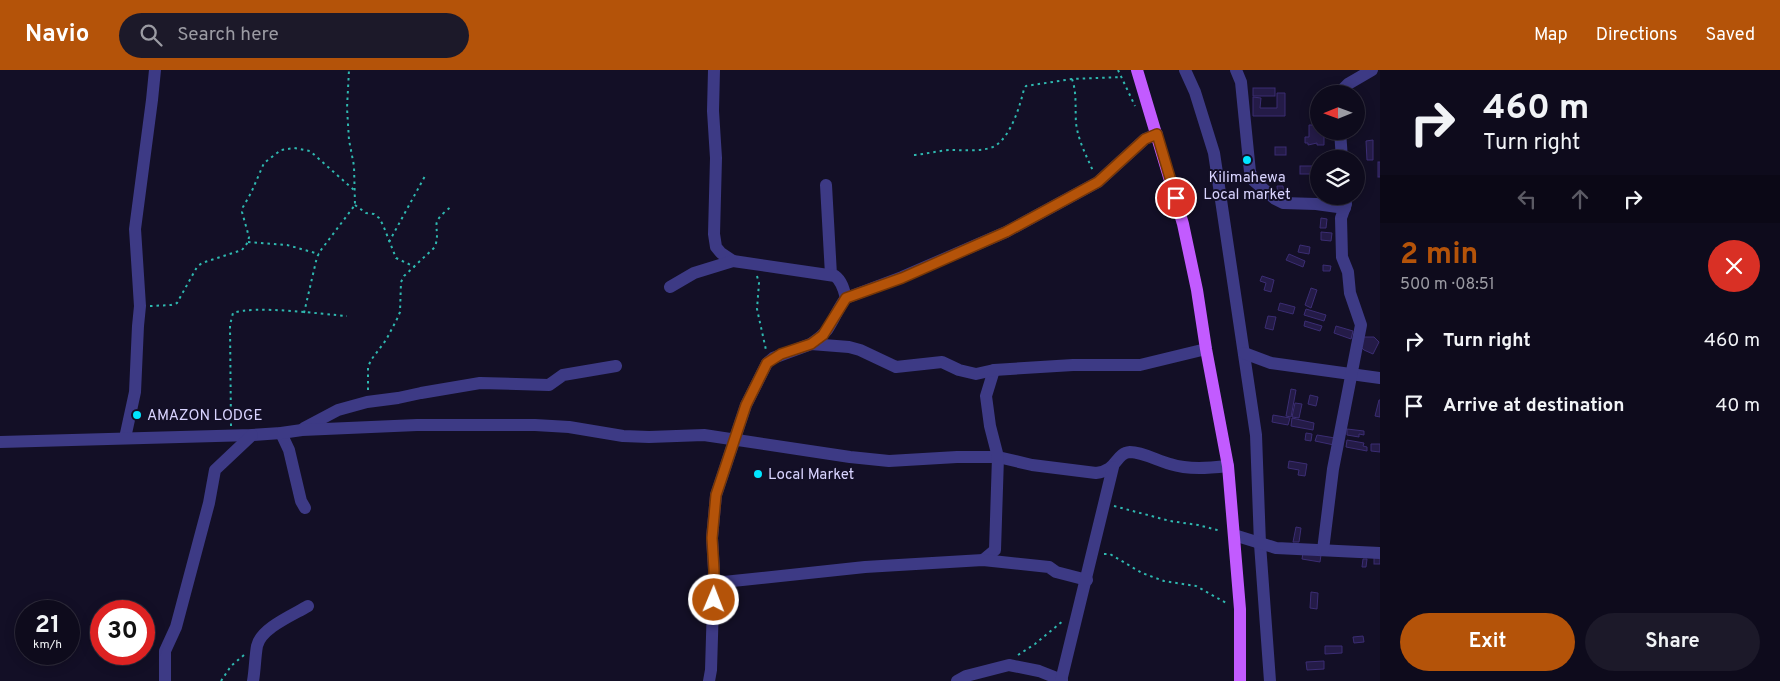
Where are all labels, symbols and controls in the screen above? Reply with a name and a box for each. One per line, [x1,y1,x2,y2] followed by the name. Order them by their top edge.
[119,13,469,58] search box
[25,20,89,50] text: Navio
[137,21,165,49] icon: search
[177,23,279,47] text: Search here
[1534,24,1568,47] text: Map
[1596,24,1678,47] text: Directions
[1706,24,1755,47] text: Saved
[1310,85,1365,140] north arrow
[1310,85,1365,205] map controls
[1483,87,1589,131] text: 460 m
[1400,90,1465,155] icon: right
[1483,130,1580,157] text: Turn right
[1310,150,1365,205] button: layers
[1241,154,1253,166] marker: Kilimahewa Local market
[1203,169,1291,205] place label: Kilimahewa Local market
[1155,177,1197,219] pin
[1162,184,1190,212] icon: arrive
[1513,185,1541,213] icon: left
[1566,185,1594,213] icon: ahead
[1619,185,1647,213] icon: right
[1400,237,1478,274] text: 2 min
[1708,240,1760,292] button: close
[1400,275,1495,295] text: 500 m · 08:51
[1400,327,1428,355] icon: right
[1443,329,1531,353] text: Turn right
[1704,329,1760,353] text: 460 m
[1400,392,1428,420] icon: arrive
[1443,394,1624,418] text: Arrive at destination
[1715,394,1760,418] text: 40 m
[147,407,262,426] place label: AMAZON LODGE
[131,409,143,421] marker: AMAZON LODGE
[768,466,854,485] place label: Local Market
[752,468,764,480] marker: Local Market
[687,573,739,625] position arrow
[90,600,155,665] speed limit sign: 30
[35,610,60,642] text: 21
[1400,613,1575,671] button: Exit
[1585,613,1760,671] button: Share
[33,637,62,653] text: km/h

